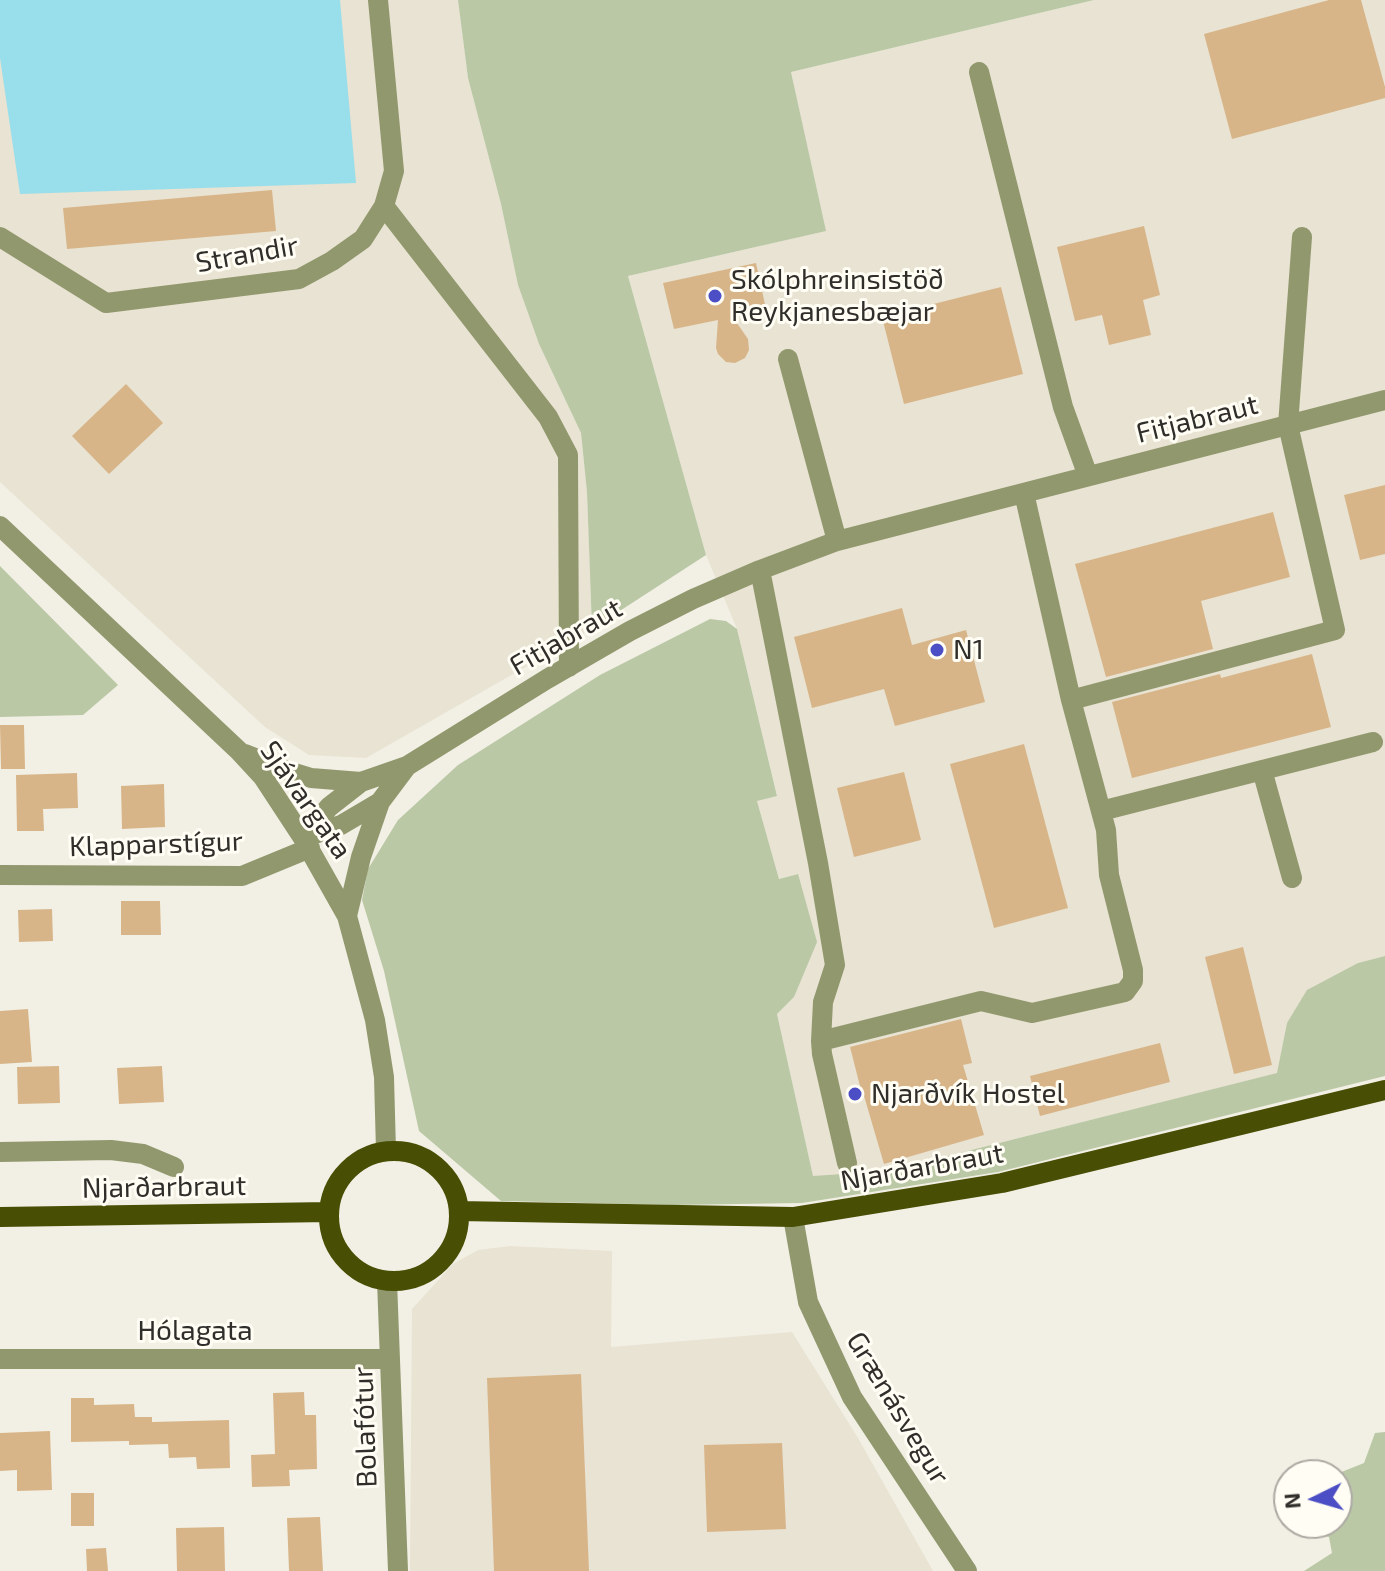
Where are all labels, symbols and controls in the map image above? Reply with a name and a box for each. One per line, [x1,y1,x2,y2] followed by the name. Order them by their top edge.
[193,228,301,280] street label: Strandir
[731,263,944,329] place label: Skólphreinsistöð Reykjanesbæjar
[706,287,724,305] marker: Skólphreinsistöð Reykjanesbæjar
[1133,388,1261,450] street label: Fitjabraut
[504,591,628,683] street label: Fitjabraut
[953,633,984,667] place label: N1
[928,641,946,659] marker: N1
[253,735,359,865] street label: Sjávargata
[68,824,244,864] street label: Klapparstígur
[871,1077,1065,1111] place label: Njarðvík Hostel
[846,1085,864,1103] marker: Njarðvík Hostel
[838,1136,1006,1198] street label: Njarðarbraut
[81,1169,247,1205] street label: Njarðarbraut
[137,1314,253,1348] street label: Hólagata
[839,1326,957,1490] street label: Grænásvegur
[346,1366,384,1488] street label: Bolafótur
[1273,1459,1353,1539] north arrow
[1277,1492,1305,1510] text: N

